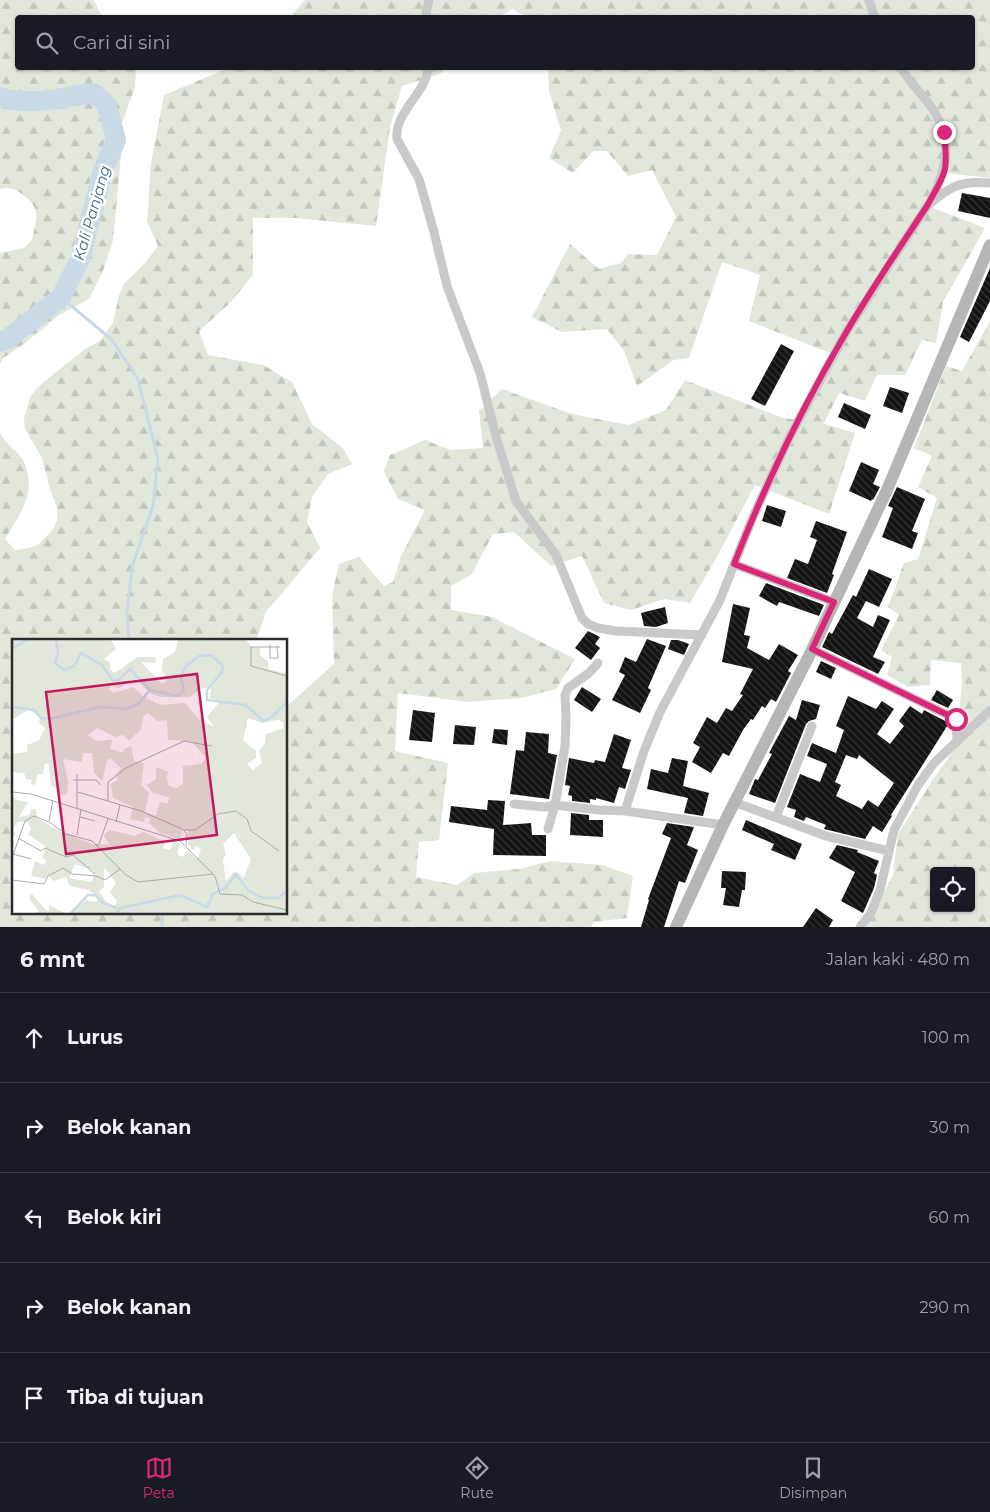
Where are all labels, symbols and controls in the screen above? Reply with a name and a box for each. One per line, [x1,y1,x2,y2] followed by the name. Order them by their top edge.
[15,15,975,70] search box
[33,29,61,57] icon: search
[73,31,170,54] text: Cari di sini
[933,121,956,144] route end
[69,163,114,263] water label: Kali Panjang
[12,639,288,914] inset map
[945,708,968,731] route start
[930,867,975,912] map controls
[930,867,975,912] button: locate
[20,947,85,972] text: 6 mnt
[826,950,970,969] text: Jalan kaki · 480 m
[20,1024,48,1052] icon: ahead
[67,1026,123,1049] text: Lurus
[922,1028,970,1047] text: 100 m
[20,1114,48,1142] icon: right
[67,1116,191,1139] text: Belok kanan
[929,1118,970,1137] text: 30 m
[20,1204,48,1232] icon: left
[67,1206,162,1229] text: Belok kiri
[928,1208,970,1227] text: 60 m
[20,1294,48,1322] icon: right
[67,1296,191,1319] text: Belok kanan
[919,1298,970,1317] text: 290 m
[20,1384,48,1412] icon: arrive
[67,1386,204,1409] text: Tiba di tujuan
[143,1454,175,1502] tab: Peta
[460,1454,494,1502] tab: Rute
[779,1454,847,1502] tab: Disimpan

